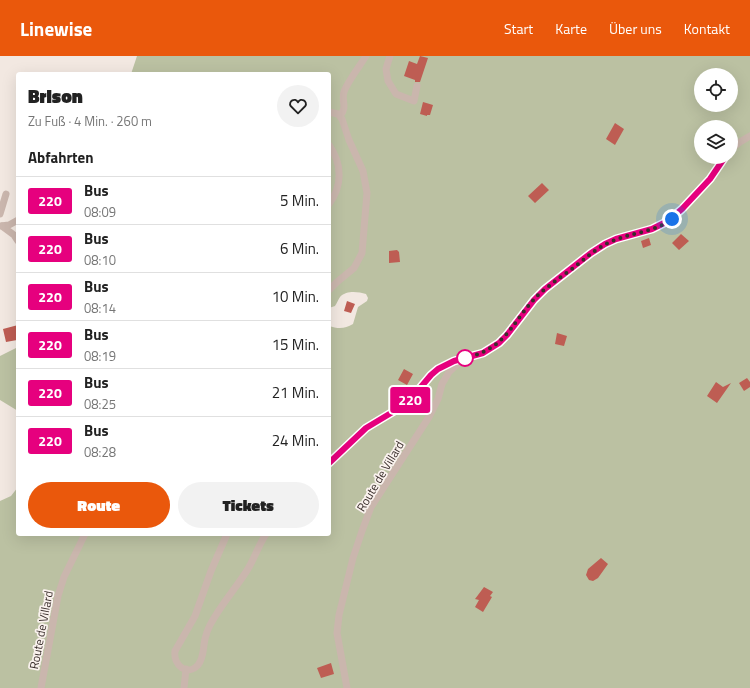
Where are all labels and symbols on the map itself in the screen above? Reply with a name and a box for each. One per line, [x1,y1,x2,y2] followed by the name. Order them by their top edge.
[662,209,682,229] your location
[456,349,474,367] unlabelled marker
[387,387,433,413] line badge: 220
[351,437,409,515] street label: Route de Villard
[24,589,58,671] street label: Route de Villard

